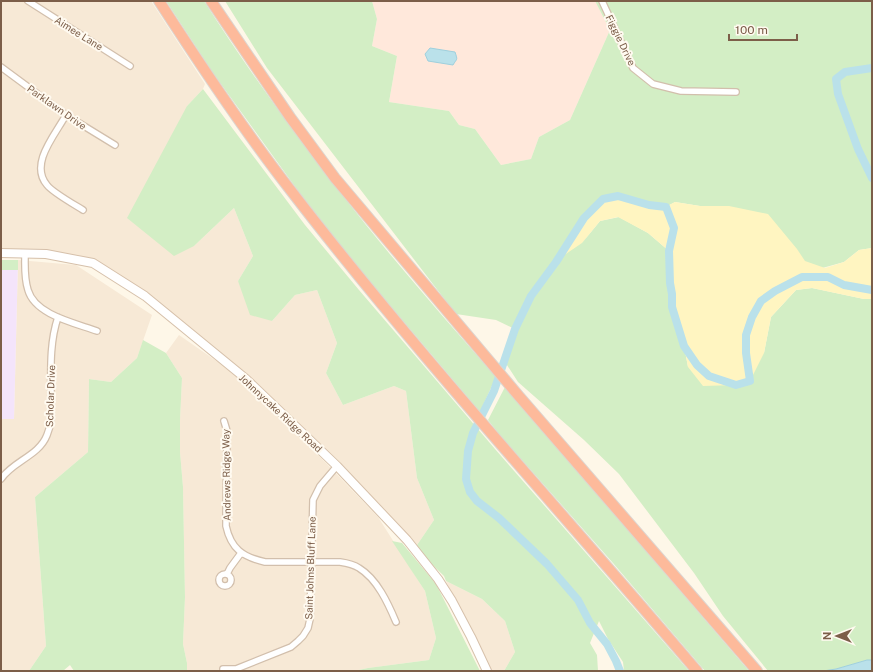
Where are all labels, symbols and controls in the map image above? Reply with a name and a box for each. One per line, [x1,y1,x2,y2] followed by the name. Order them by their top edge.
[53,13,106,53] street label: Aimee Lane
[604,13,639,68] street label: Figgie Drive
[729,16,797,42] scale bar
[735,23,768,37] text: 100 m
[25,82,89,132] street label: Parklawn Drive
[43,364,57,427] street label: Scholar Drive
[237,371,325,455] street label: Johnnycake Ridge Road
[219,428,233,521] street label: Andrews Ridge Way
[302,516,318,620] street label: Saint Johns Bluff Lane
[817,616,857,656] north arrow
[821,632,833,640] text: N

